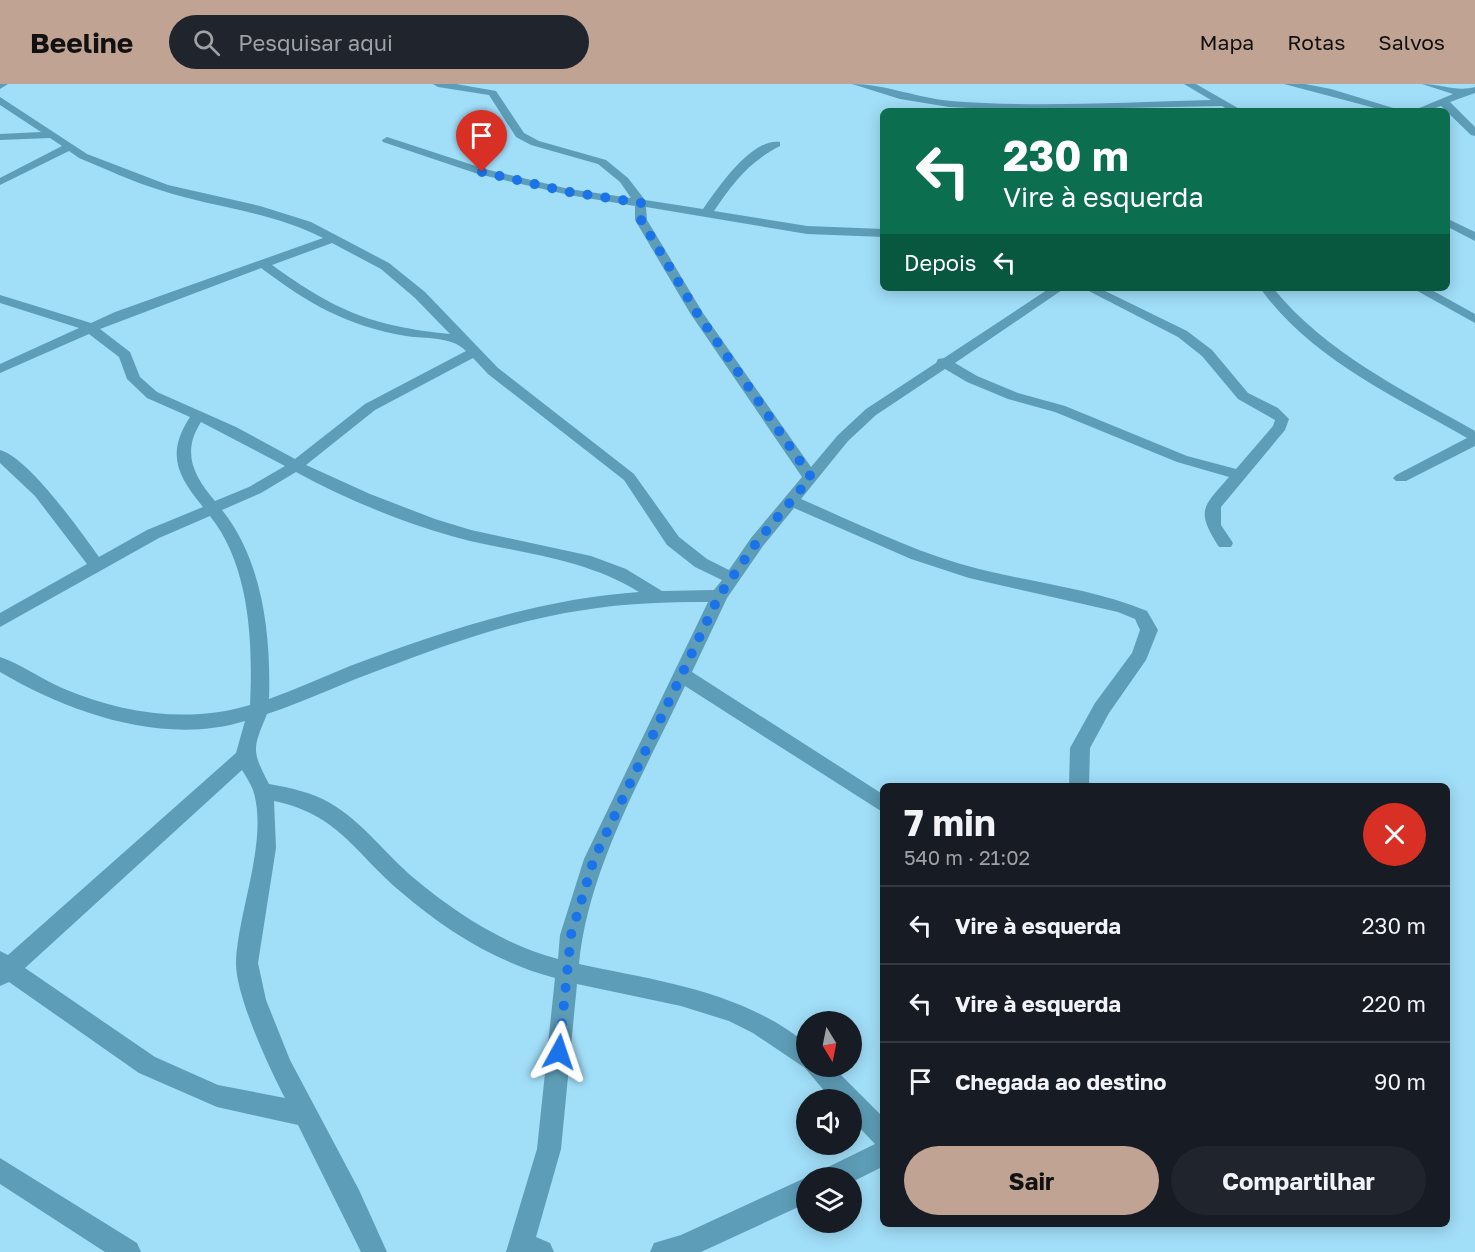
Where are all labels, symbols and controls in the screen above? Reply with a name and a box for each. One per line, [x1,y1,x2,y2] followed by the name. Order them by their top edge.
[169,15,589,69] search box
[30,26,133,59] text: Beeline
[190,26,223,59] icon: search
[238,29,393,56] text: Pesquisar aqui
[1200,29,1254,55] text: Mapa
[1287,29,1345,55] text: Rotas
[1378,29,1445,55] text: Salvos
[456,110,507,172] pin
[465,119,498,152] icon: arrive
[1003,130,1129,180] text: 230 m
[904,132,982,210] icon: left
[1003,181,1204,213] text: Vire à esquerda
[988,246,1021,279] icon: left
[904,249,976,276] text: Depois
[904,801,996,844] text: 7 min
[1363,803,1426,866] button: close
[904,845,1030,869] text: 540 m · 21:02
[904,909,937,942] icon: left
[955,912,1121,939] text: Vire à esquerda
[1362,912,1426,939] text: 230 m
[904,987,937,1020] icon: left
[955,990,1121,1017] text: Vire à esquerda
[1362,990,1426,1017] text: 220 m
[796,1011,862,1077] north arrow
[796,1011,862,1233] map controls
[527,1020,591,1084] position arrow
[904,1065,937,1098] icon: arrive
[955,1068,1167,1095] text: Chegada ao destino
[1374,1068,1426,1095] text: 90 m
[796,1089,862,1155] button: sound
[904,1146,1159,1215] button: Sair
[1171,1146,1426,1215] button: Compartilhar
[796,1167,862,1233] button: layers

